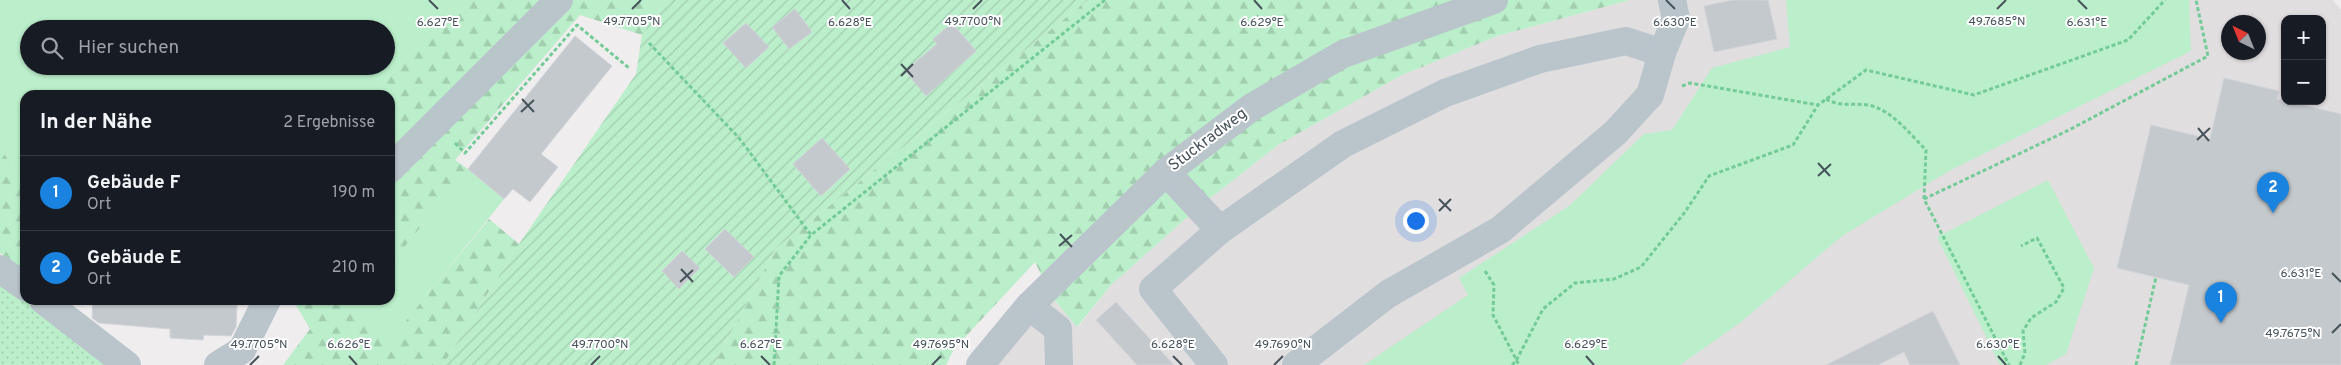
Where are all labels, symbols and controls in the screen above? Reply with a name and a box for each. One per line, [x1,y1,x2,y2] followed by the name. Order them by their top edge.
[603,14,661,30] text: 49.7705°N
[944,14,1002,30] text: 49.7700°N
[1969,14,2025,30] text: 49.7685°N
[417,15,459,31] text: 6.627°E
[828,15,872,31] text: 6.628°E
[1240,15,1284,31] text: 6.629°E
[1653,15,1697,31] text: 6.630°E
[2067,15,2107,31] text: 6.631°E
[2221,15,2266,60] north arrow
[2281,15,2326,105] map controls
[2281,15,2326,60] button: +
[20,20,395,75] search box
[38,34,66,62] icon: search
[78,36,179,60] text: Hier suchen
[2281,60,2326,105] button: −
[1165,104,1251,176] street label: Stuckradweg
[40,109,152,136] text: In der Nähe
[283,113,375,133] text: 2 Ergebnisse
[87,171,180,195] text: Gebäude F
[2257,172,2289,213] pin: 2
[53,183,59,203] text: 1
[332,183,375,203] text: 190 m
[87,195,111,215] text: Ort
[1403,208,1429,234] your location
[87,246,181,270] text: Gebäude E
[51,258,61,278] text: 2
[332,258,375,278] text: 210 m
[2281,266,2321,282] text: 6.631°E
[87,270,111,290] text: Ort
[2205,282,2237,323] pin: 1
[2265,326,2321,342] text: 49.7675°N
[230,337,288,353] text: 49.7705°N
[327,337,371,353] text: 6.626°E
[571,337,629,353] text: 49.7700°N
[740,337,782,353] text: 6.627°E
[913,337,969,353] text: 49.7695°N
[1151,337,1195,353] text: 6.628°E
[1255,337,1311,353] text: 49.7690°N
[1564,337,1608,353] text: 6.629°E
[1976,337,2020,353] text: 6.630°E

